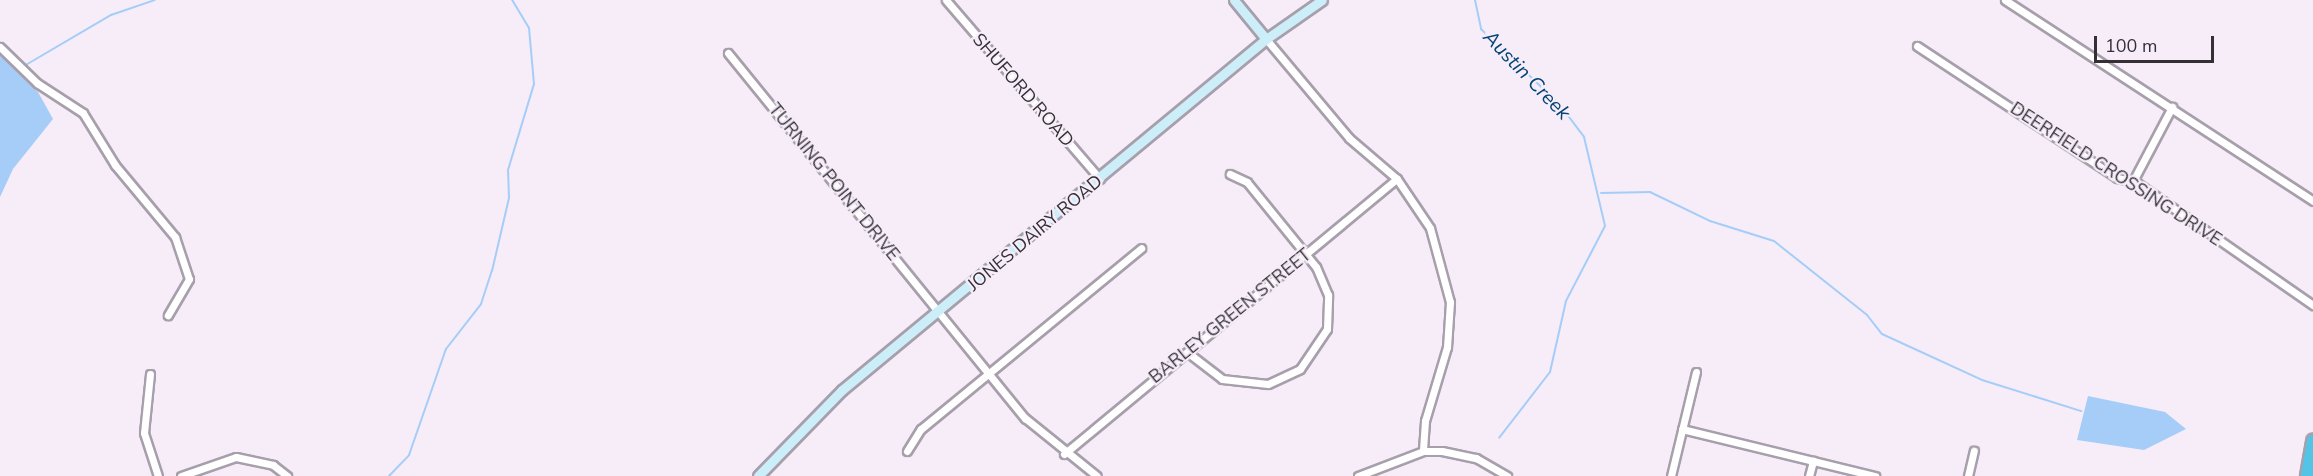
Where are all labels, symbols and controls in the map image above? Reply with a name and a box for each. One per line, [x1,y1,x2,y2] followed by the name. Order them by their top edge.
[2097,24,2217,62] scale bar
[1478,25,1576,125] water label: Austin Creek
[968,29,1078,151] street label: SHUFORD ROAD
[2105,34,2157,58] text: 100 m
[2006,98,2226,250] street label: DEERFIELD CROSSING DRIVE
[764,99,904,265] street label: TURNING POINT DRIVE
[963,170,1107,296] street label: JONES DAIRY ROAD
[1145,244,1315,388] street label: BARLEY GREEN STREET

